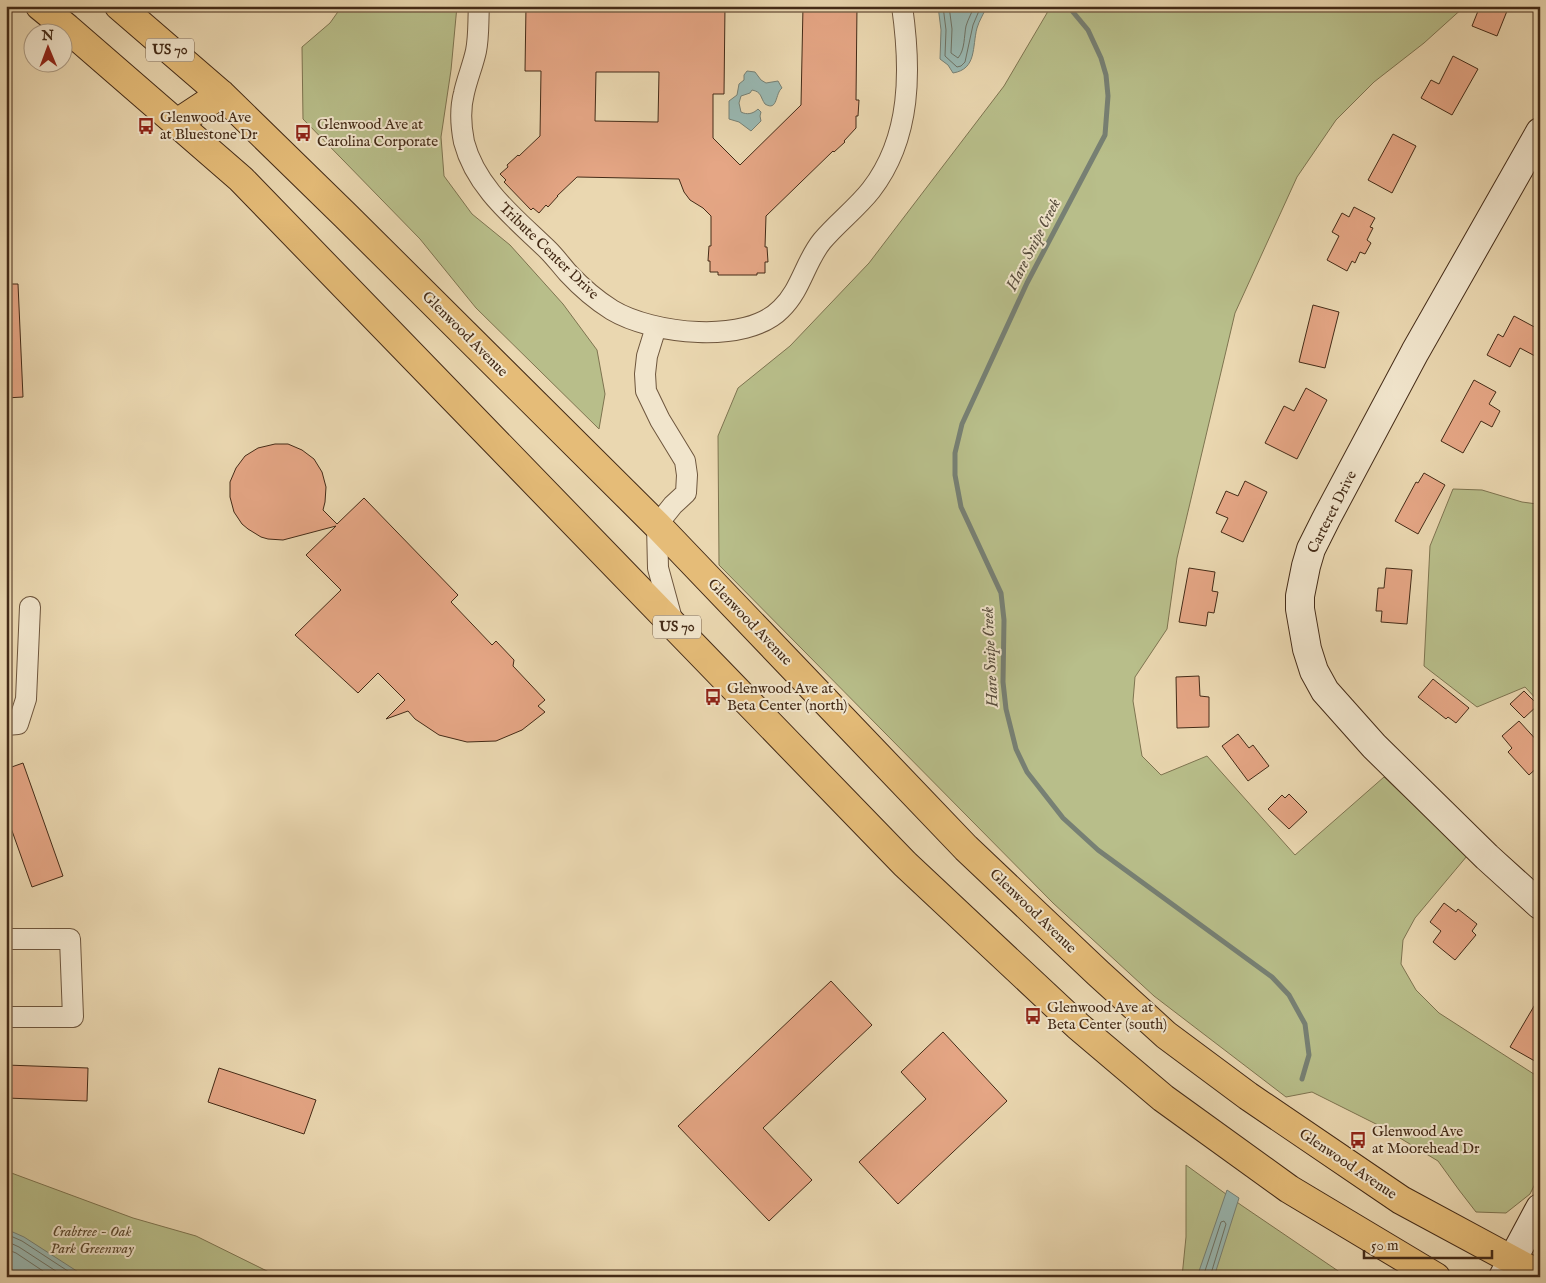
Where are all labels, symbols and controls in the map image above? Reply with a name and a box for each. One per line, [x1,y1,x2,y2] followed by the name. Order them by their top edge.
[22,22,72,72] north arrow
[41,27,54,45] text: N
[146,38,194,62] road number: US 70
[160,108,258,144] place label: Glenwood Ave at Bluestone Dr
[317,115,438,151] place label: Glenwood Ave at Carolina Corporate
[136,116,156,136] bus stop icon: Glenwood Ave at Bluestone Dr
[293,123,313,143] bus stop icon: Glenwood Ave at Carolina Corporate
[1002,195,1066,295] water label: Hare Snipe Creek
[495,198,603,304] street label: Tribute Center Drive
[418,287,512,381] street label: Glenwood Avenue
[1303,467,1361,557] street label: Carteret Drive
[704,575,796,670] street label: Glenwood Avenue
[978,606,1004,709] water label: Hare Snipe Creek
[653,616,701,638] road number: US 70
[727,679,848,715] place label: Glenwood Ave at Beta Center (north)
[703,687,723,707] bus stop icon: Glenwood Ave at Beta Center (north)
[986,865,1081,957] street label: Glenwood Avenue
[1047,998,1167,1034] place label: Glenwood Ave at Beta Center (south)
[1023,1006,1043,1026] bus stop icon: Glenwood Ave at Beta Center (south)
[1372,1122,1480,1158] place label: Glenwood Ave at Moorehead Dr
[1296,1124,1401,1204] street label: Glenwood Avenue
[1348,1130,1368,1150] bus stop icon: Glenwood Ave at Moorehead Dr
[50,1222,134,1258] park label: Crabtree - Oak Park Greenway
[1364,1228,1491,1260] scale bar
[1371,1236,1399,1255] text: 50 m

